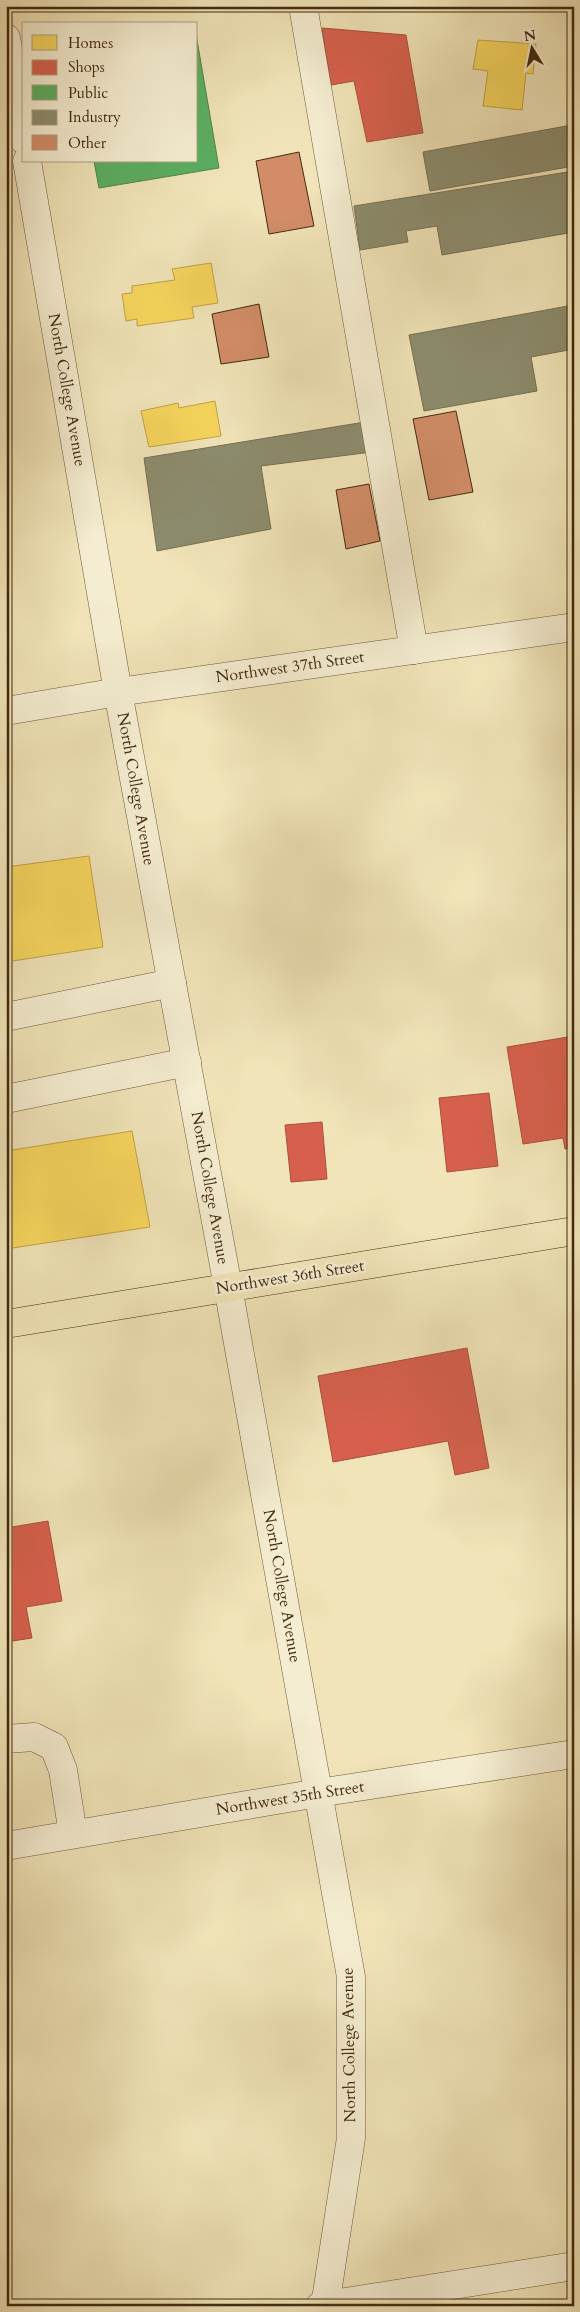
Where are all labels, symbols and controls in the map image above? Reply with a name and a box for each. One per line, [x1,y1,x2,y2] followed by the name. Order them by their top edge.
[22,22,198,162] legend
[508,22,558,72] north arrow
[522,25,537,46] text: N
[68,33,113,53] text: Homes
[68,57,105,77] text: Shops
[68,83,108,103] text: Public
[68,107,121,127] text: Industry
[68,133,107,153] text: Other
[43,312,91,468] street label: North College Avenue
[214,646,366,688] street label: Northwest 37th Street
[112,711,160,867] street label: North College Avenue
[186,1110,234,1266] street label: North College Avenue
[214,1254,366,1300] street label: Northwest 36th Street
[258,1508,306,1664] street label: North College Avenue
[214,1775,366,1821] street label: Northwest 35th Street
[337,1967,361,2123] street label: North College Avenue

